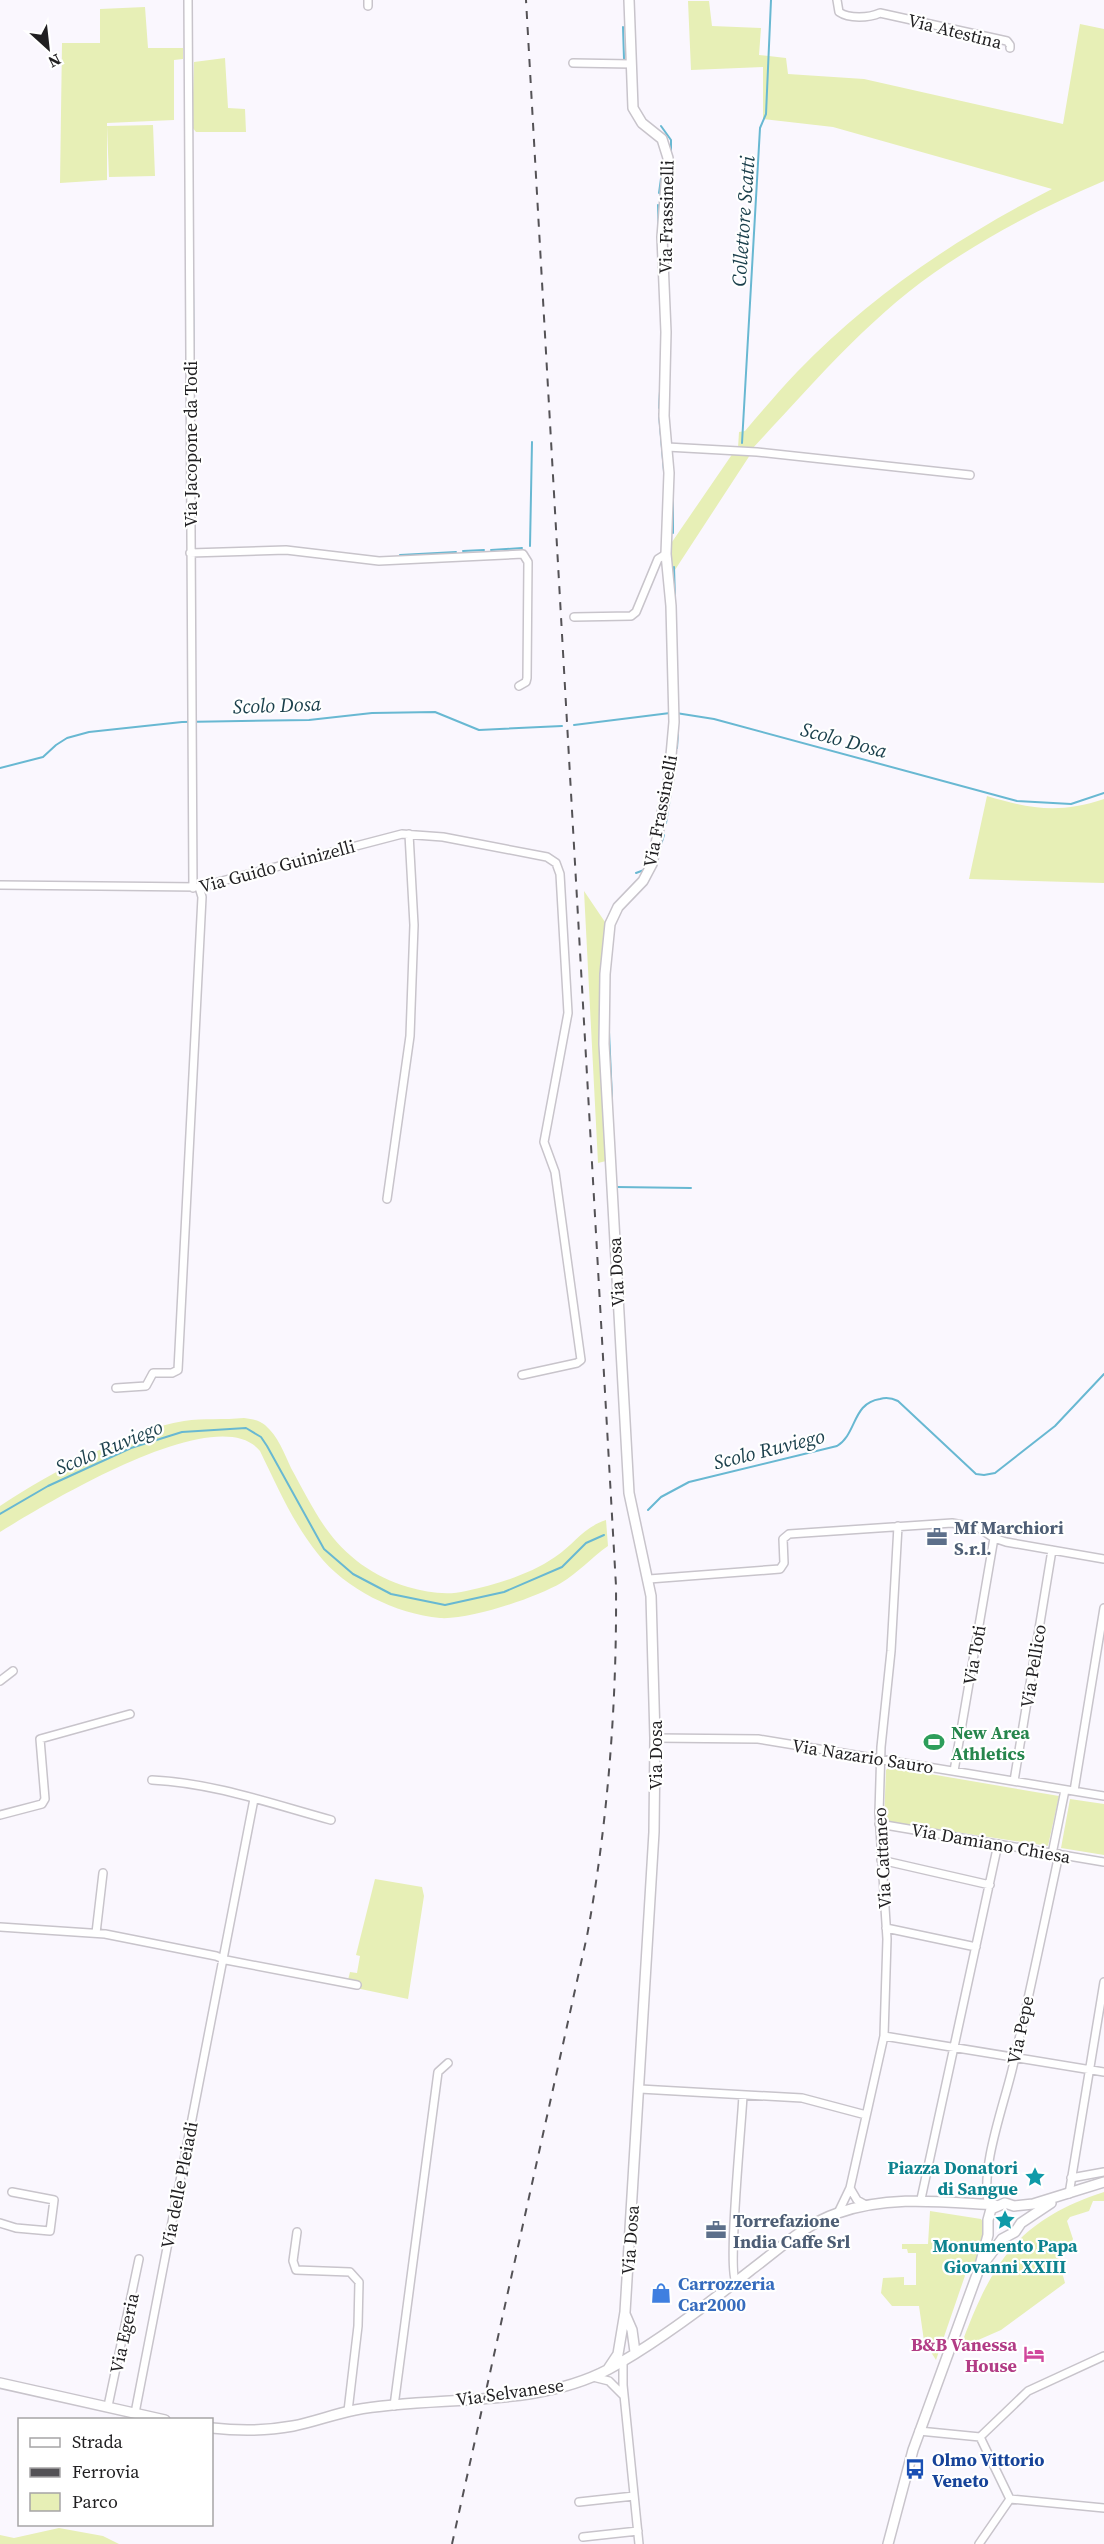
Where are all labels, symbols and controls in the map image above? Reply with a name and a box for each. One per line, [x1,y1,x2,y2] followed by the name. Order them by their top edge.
[905,7,1005,55] street label: Via Atestina
[18,18,78,78] north arrow
[44,49,65,74] text: N
[724,155,762,287] water label: Collettore Scatti
[653,160,679,274] street label: Via Frassinelli
[178,361,203,527] street label: Via Jacopone da Todi
[232,689,322,721] water label: Scolo Dosa
[798,715,891,765] water label: Scolo Dosa
[637,753,683,869] street label: Via Frassinelli
[196,833,358,899] street label: Via Guido Guinizelli
[602,1236,630,1308] street label: Via Dosa
[51,1413,167,1481] water label: Scolo Ruviego
[710,1422,828,1476] water label: Scolo Ruviego
[954,1515,1064,1561] place label: Mf Marchiori S.r.l.
[925,1525,949,1549] office icon: Mf Marchiori S.r.l.
[1014,1622,1052,1710] street label: Via Pellico
[956,1623,992,1687] street label: Via Toti
[643,1719,668,1790] street label: Via Dosa
[951,1720,1030,1766] place label: New Area Athletics
[922,1730,946,1754] sports icon: New Area Athletics
[790,1732,936,1780] street label: Via Nazario Sauro
[867,1806,897,1909] street label: Via Cattaneo
[909,1817,1074,1869] street label: Via Damiano Chiesa
[1001,1994,1039,2066] street label: Via Pepe
[154,2119,204,2251] street label: Via delle Pleiadi
[888,2155,1018,2201] place label: Piazza Donatori di Sangue
[1023,2165,1047,2189] place icon: Piazza Donatori di Sangue
[615,2203,645,2276] street label: Via Dosa
[733,2208,850,2254] place label: Torrefazione India Caffe Srl
[993,2208,1017,2232] place icon: Monumento Papa Giovanni XXIII
[704,2218,728,2242] office icon: Torrefazione India Caffe Srl
[932,2233,1078,2279] place label: Monumento Papa Giovanni XXIII
[678,2271,775,2317] place label: Carrozzeria Car2000
[649,2281,673,2305] shop icon: Carrozzeria Car2000
[103,2290,145,2375] street label: Via Egeria
[911,2332,1017,2378] place label: B&B Vanessa House
[1022,2342,1046,2366] hotel icon: B&B Vanessa House
[454,2372,566,2412] street label: Via Selvanese
[18,2418,213,2526] legend
[72,2429,123,2454] text: Strada
[932,2447,1044,2493] place label: Olmo Vittorio Veneto
[903,2457,927,2481] bus stop icon: Olmo Vittorio Veneto
[72,2459,140,2484] text: Ferrovia
[72,2489,118,2514] text: Parco

